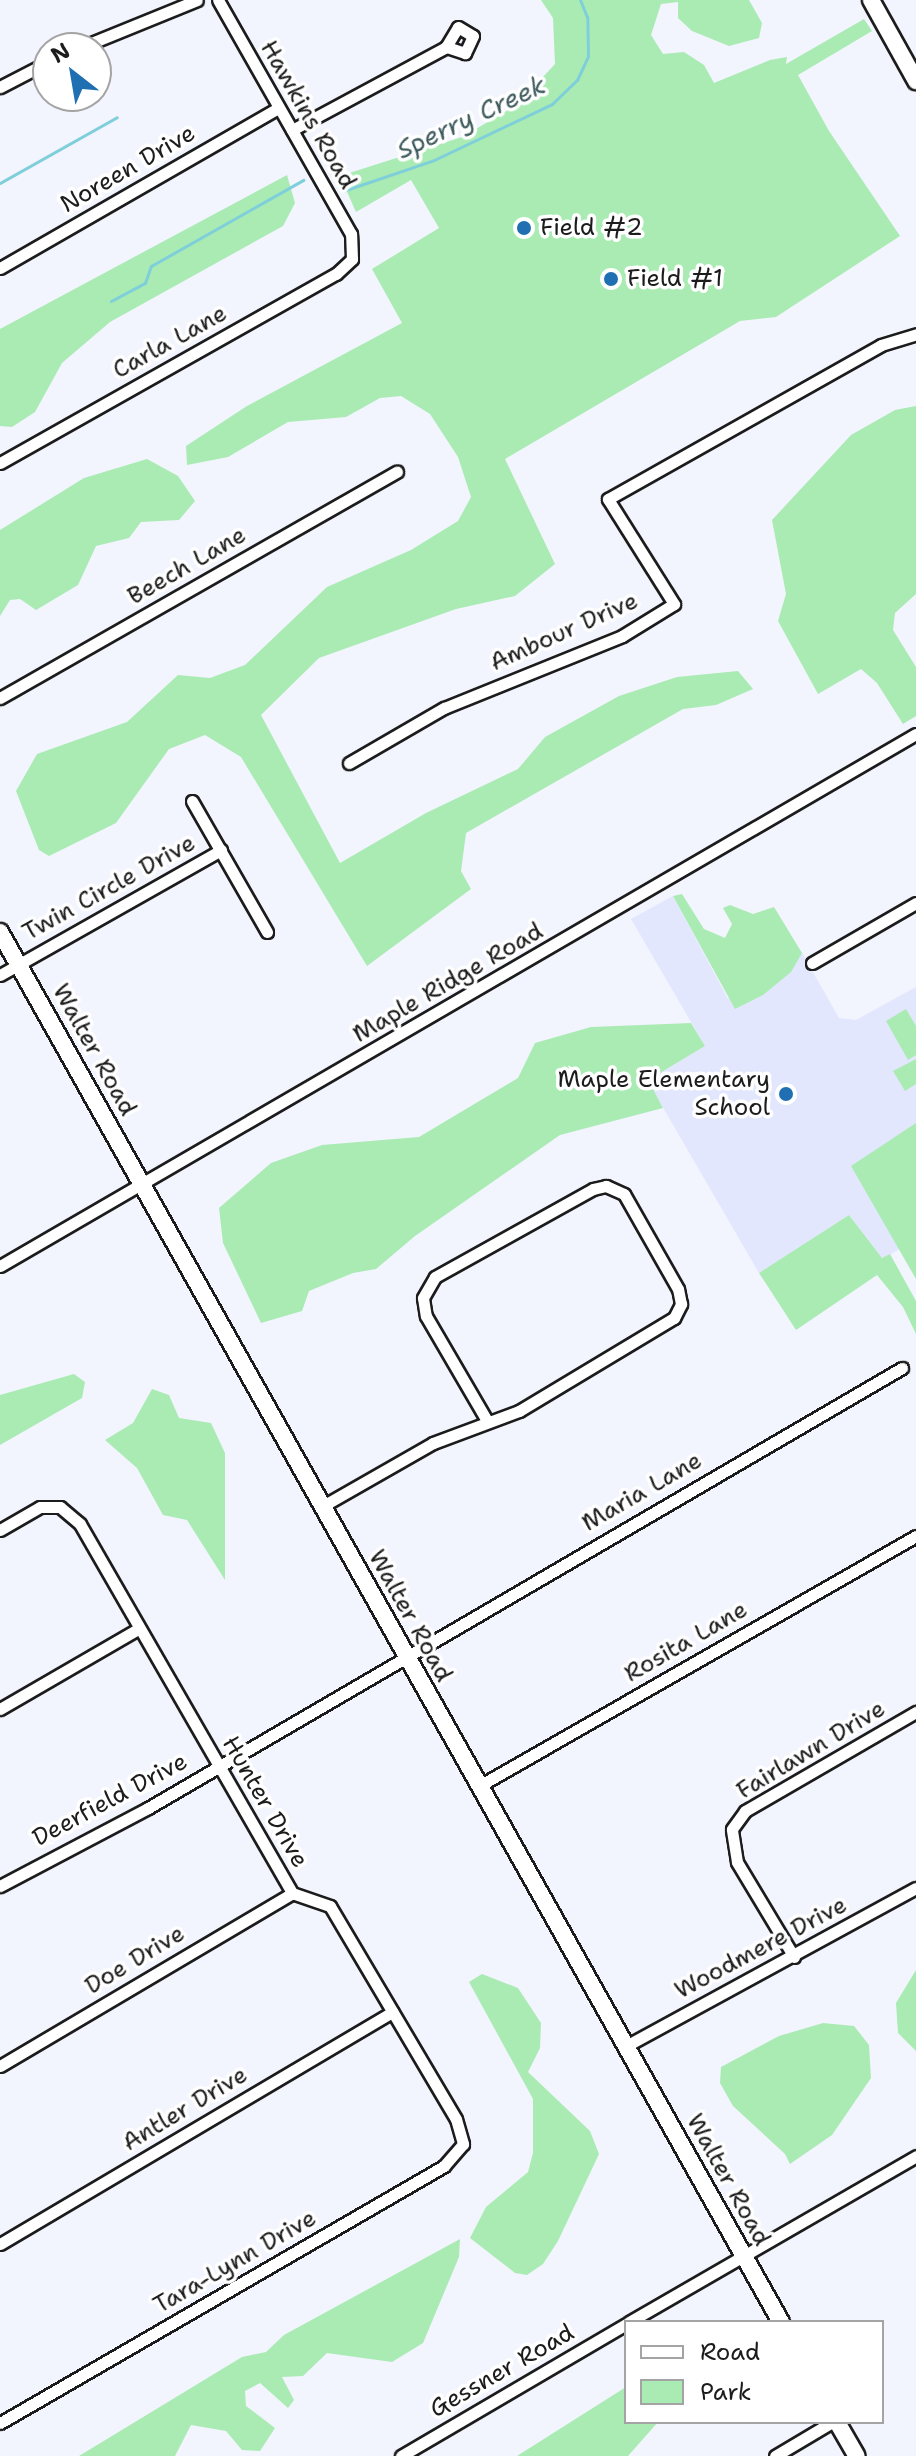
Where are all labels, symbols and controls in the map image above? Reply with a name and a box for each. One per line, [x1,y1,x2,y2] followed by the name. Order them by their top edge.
[32,32,112,112] north arrow
[45,36,75,70] text: N
[254,36,362,194] street label: Hawkins Road
[391,69,551,165] water label: Sperry Creek
[56,119,200,219] street label: Noreen Drive
[540,214,643,242] place label: Field #2
[515,219,533,237] marker: Field #2
[627,265,723,293] place label: Field #1
[602,270,620,288] marker: Field #1
[108,299,232,385] street label: Carla Lane
[123,521,251,611] street label: Beech Lane
[486,587,642,677] street label: Ambour Drive
[18,829,200,947] street label: Twin Circle Drive
[348,917,548,1049] street label: Maple Ridge Road
[46,979,142,1121] street label: Walter Road
[558,1066,770,1122] place label: Maple Elementary School
[777,1085,795,1103] marker: Maple Elementary School
[577,1446,707,1538] street label: Maria Lane
[362,1545,458,1687] street label: Walter Road
[619,1595,753,1689] street label: Rosita Lane
[732,1694,890,1806] street label: Fairlawn Drive
[216,1731,314,1873] street label: Hunter Drive
[28,1747,192,1853] street label: Deerfield Drive
[670,1891,852,2005] street label: Woodmere Drive
[80,1919,190,2001] street label: Doe Drive
[117,2060,253,2158] street label: Antler Drive
[680,2109,776,2251] street label: Walter Road
[149,2204,321,2320] street label: Tara-Lynn Drive
[425,2318,579,2424] street label: Gessner Road
[624,2320,884,2424] legend
[700,2336,760,2368] text: Road
[700,2376,752,2408] text: Park

